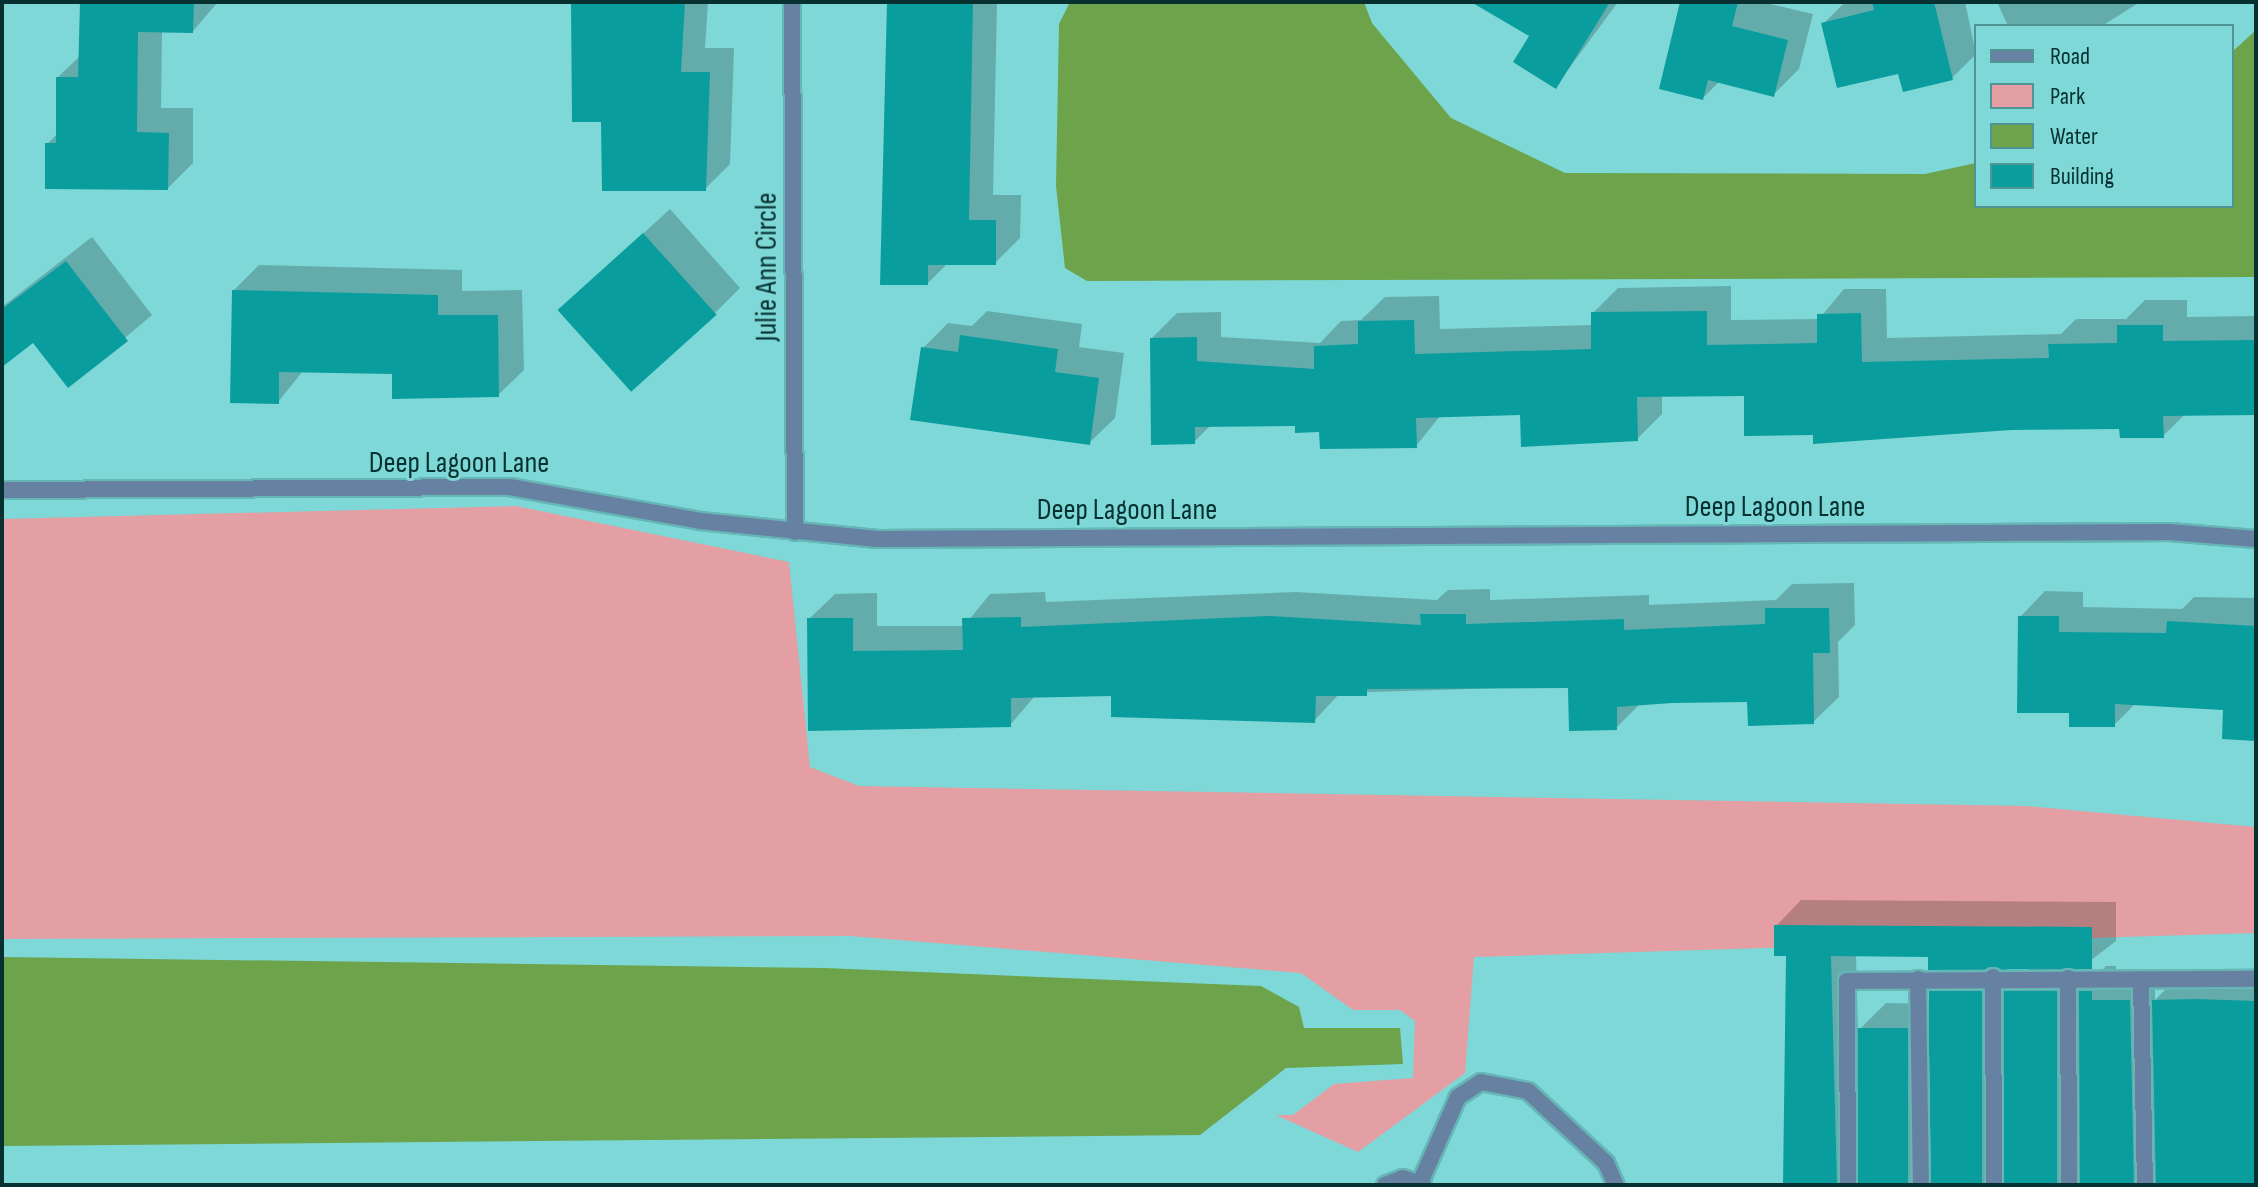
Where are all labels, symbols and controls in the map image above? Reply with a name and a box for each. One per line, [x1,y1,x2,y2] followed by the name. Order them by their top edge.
[1974,24,2234,208] legend
[2050,42,2090,71] text: Road
[2050,82,2085,111] text: Park
[2050,122,2098,151] text: Water
[2050,162,2114,191] text: Building
[749,192,785,342] street label: Julie Ann Circle
[369,445,549,481] street label: Deep Lagoon Lane
[1685,489,1865,525] street label: Deep Lagoon Lane
[1037,492,1217,528] street label: Deep Lagoon Lane

